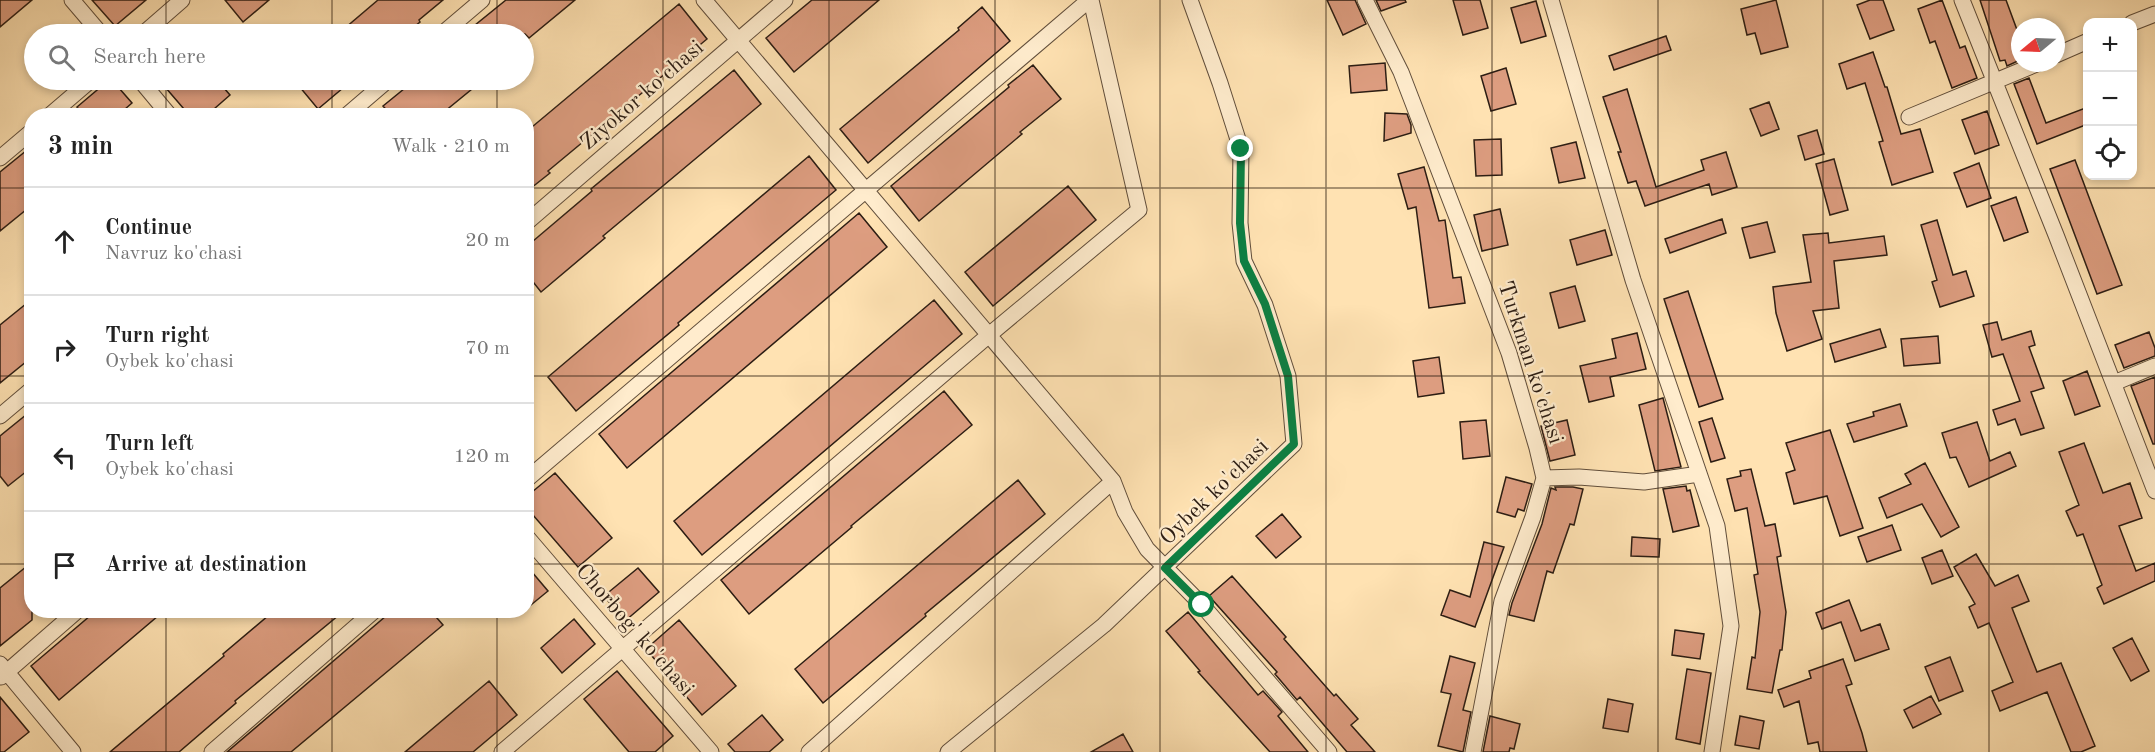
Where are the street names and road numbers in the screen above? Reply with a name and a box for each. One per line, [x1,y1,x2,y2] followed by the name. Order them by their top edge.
[577,36,708,155] street label: Ziyokor ko'chasi
[1493,278,1567,447] street label: Turkman ko'chasi
[1156,435,1273,550] street label: Oybek ko'chasi
[571,560,698,701] street label: Chorbog' ko'chasi

